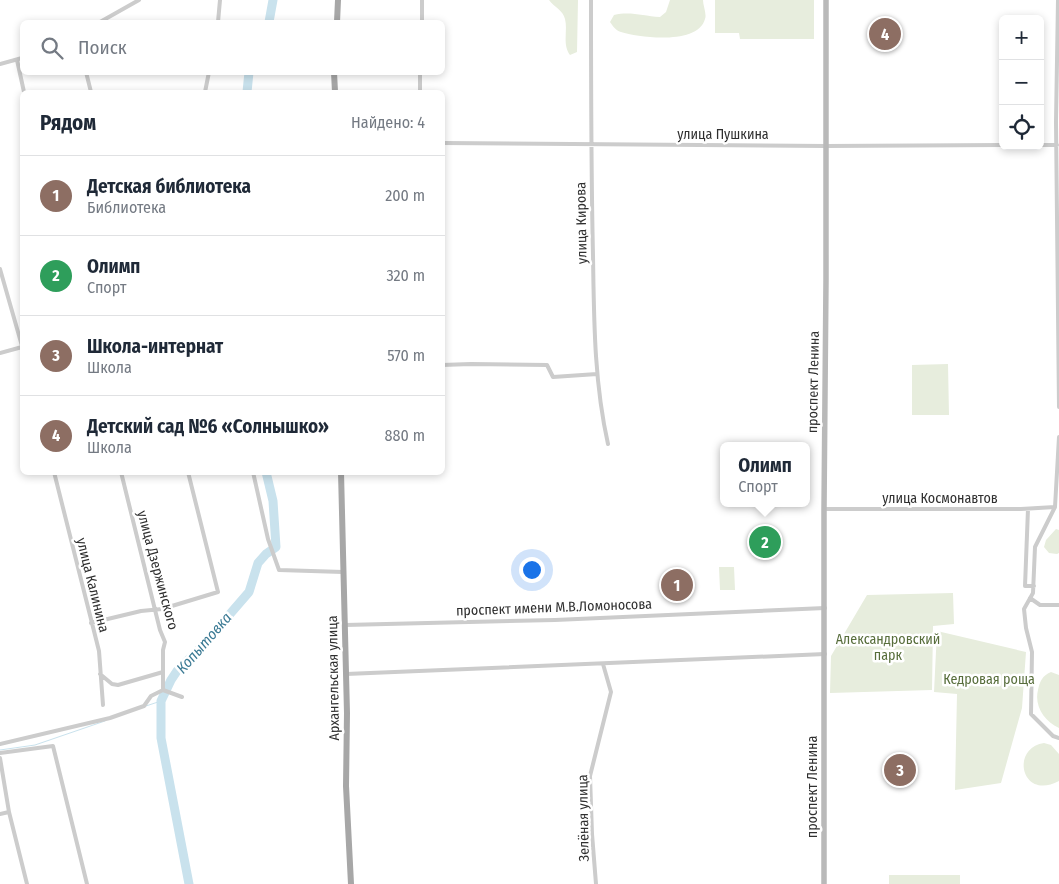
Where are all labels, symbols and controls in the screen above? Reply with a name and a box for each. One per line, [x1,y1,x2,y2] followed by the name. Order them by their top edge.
[869,15,901,53] pin: 4
[999,15,1044,150] map controls
[999,15,1044,60] button: +
[20,20,445,75] search box
[38,34,66,62] icon: search
[78,36,127,59] text: Поиск
[999,60,1044,105] button: −
[999,105,1044,150] button: locate
[40,110,96,136] text: Рядом
[351,113,425,132] text: Найдено: 4
[677,126,769,143] street label: улица Пушкина
[87,175,251,198] text: Детская библиотека
[572,182,591,264] street label: улица Кирова
[53,186,59,205] text: 1
[385,186,425,205] text: 200 m
[87,198,166,217] text: Библиотека
[87,255,140,278] text: Олимп
[52,266,60,285] text: 2
[386,266,425,285] text: 320 m
[87,278,126,297] text: Спорт
[804,330,823,433] street label: проспект Ленина
[87,335,223,358] text: Школа-интернат
[52,346,60,365] text: 3
[387,346,425,365] text: 570 m
[87,358,132,377] text: Школа
[87,415,329,438] text: Детский сад №6 «Солнышко»
[52,426,60,445] text: 4
[385,426,425,445] text: 880 m
[87,438,132,457] text: Школа
[720,442,810,507] popup
[738,454,792,477] text: Олимп
[738,477,778,496] text: Спорт
[882,490,998,507] street label: улица Космонавтов
[133,509,182,632] street label: улица Дзержинского
[749,523,781,561] pin: 2
[73,536,112,634] street label: улица Калинина
[519,557,545,583] your location
[661,566,693,604] pin: 1
[456,596,652,619] street label: проспект имени М.В.Ломоносова
[173,609,236,677] water label: Копытовка
[324,615,343,741] street label: Архангельская улица
[836,631,940,664] park label: Александровский парк
[943,671,1035,688] park label: Кедровая роща
[804,736,821,838] street label: проспект Ленина
[884,751,916,789] pin: 3
[574,774,593,862] street label: Зелёная улица

